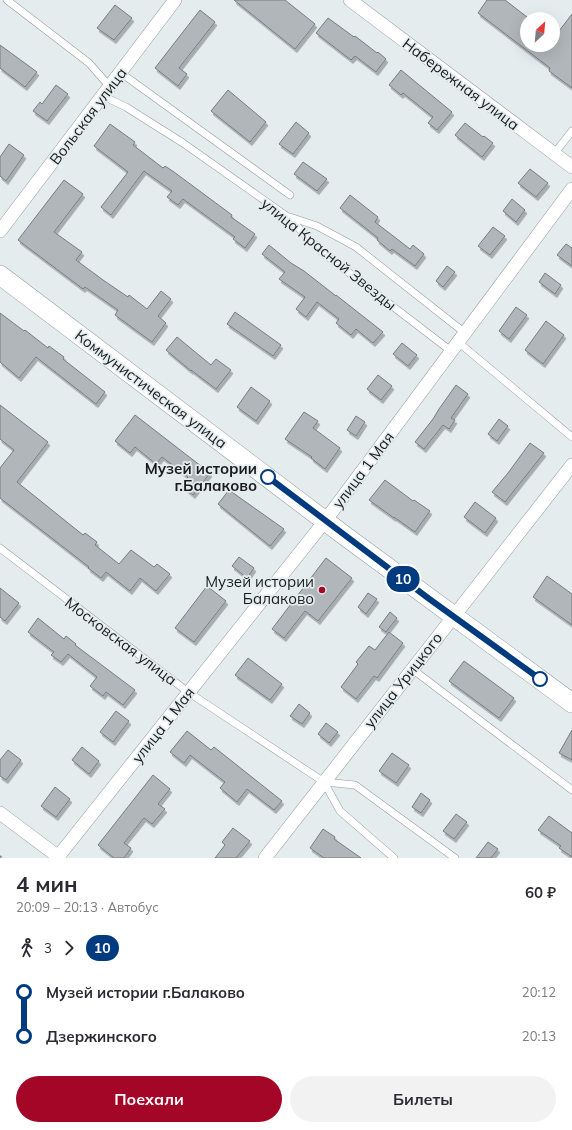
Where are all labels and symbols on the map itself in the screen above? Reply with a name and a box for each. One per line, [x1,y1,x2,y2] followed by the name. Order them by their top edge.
[520,12,560,52] north arrow
[399,34,523,134] street label: Набережная улица
[45,64,131,168] street label: Вольская улица
[258,194,400,314] street label: улица Красной Звезды
[71,326,231,452] street label: Коммунистическая улица
[328,428,398,512] street label: улица 1 Мая
[145,459,257,495] place label: Музей истории г.Балаково
[260,469,276,485] marker: Музей истории г.Балаково
[385,566,421,592] line badge: 10
[205,572,314,608] place label: Музей истории Балаково
[317,585,327,595] marker: Музей истории Балаково
[61,593,181,689] street label: Московская улица
[360,628,446,732] street label: улица Урицкого
[532,671,548,687] unlabelled marker
[128,683,198,767] street label: улица 1 Мая

